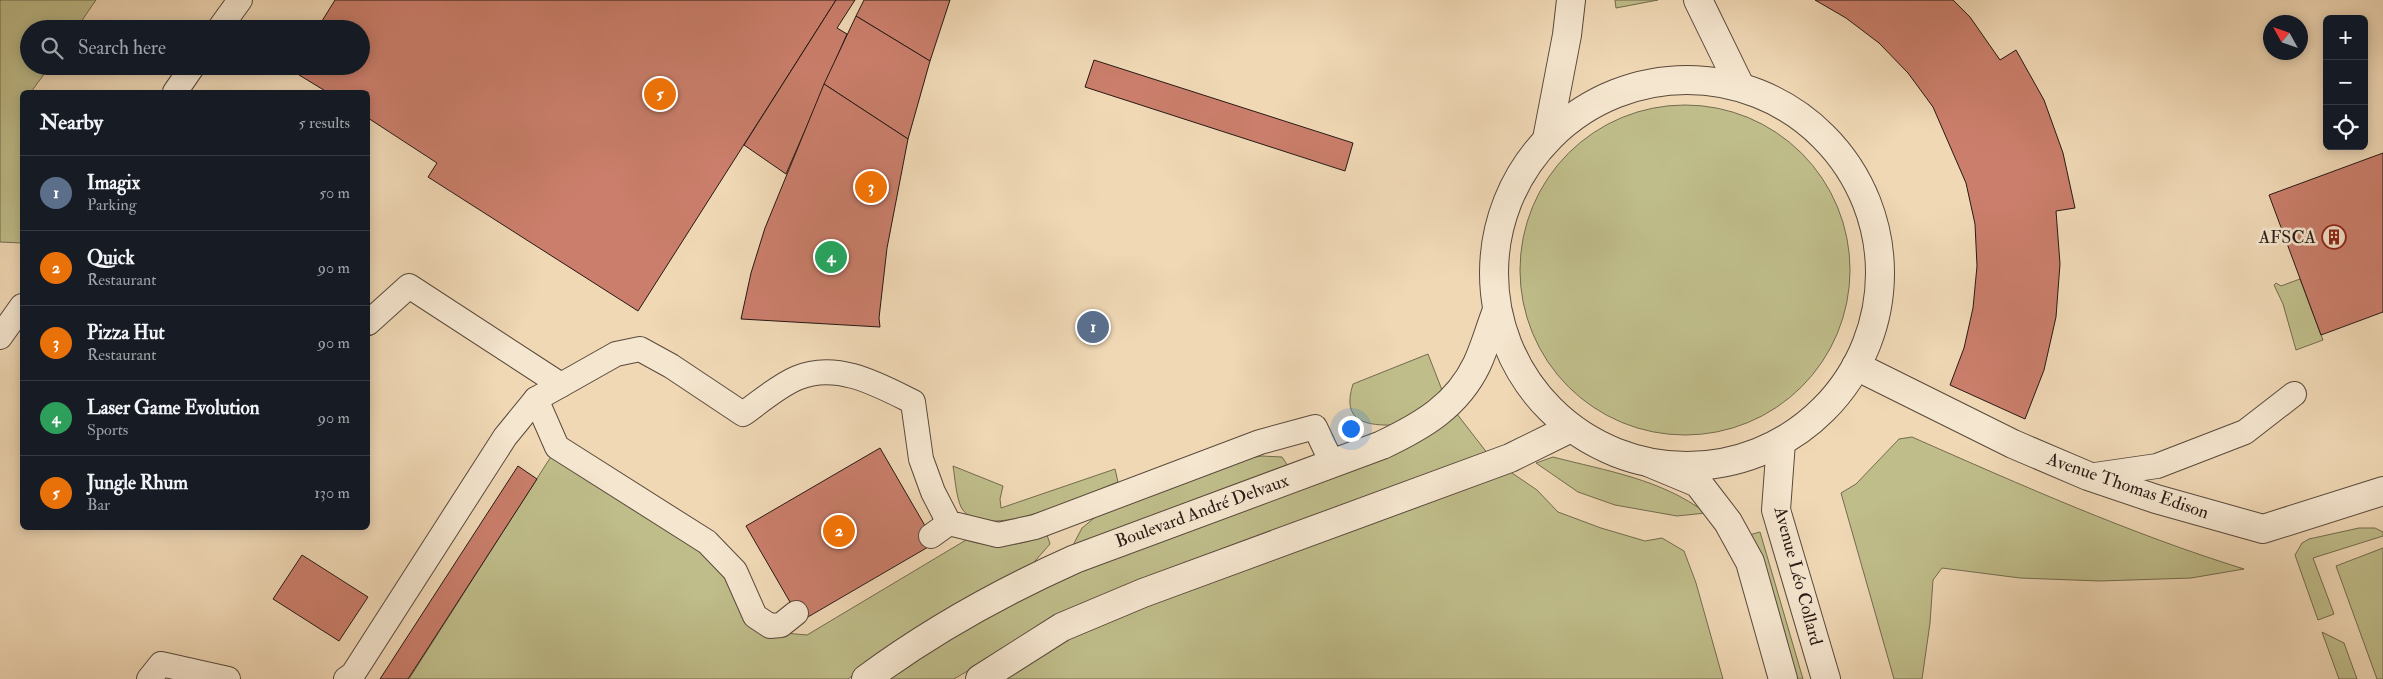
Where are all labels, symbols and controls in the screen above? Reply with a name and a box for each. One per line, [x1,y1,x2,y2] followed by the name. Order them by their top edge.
[2263,15,2308,60] north arrow
[2323,15,2368,150] map controls
[2323,15,2368,60] button: +
[20,20,370,75] search box
[38,34,66,62] icon: search
[78,36,166,60] text: Search here
[2323,60,2368,105] button: −
[644,75,676,113] pin: 5
[2323,105,2368,150] button: locate
[40,109,103,136] text: Nearby
[299,113,350,133] text: 5 results
[855,168,887,206] pin: 3
[87,171,140,195] text: Imagix
[53,183,59,203] text: 1
[319,183,350,203] text: 50 m
[87,195,137,215] text: Parking
[2321,224,2347,250] building icon: AFSCA
[2258,226,2317,249] place label: AFSCA
[815,238,847,276] pin: 4
[87,246,135,270] text: Quick
[52,258,60,278] text: 2
[318,258,350,278] text: 90 m
[87,270,156,290] text: Restaurant
[1077,308,1109,346] pin: 1
[87,321,165,345] text: Pizza Hut
[53,333,59,353] text: 3
[318,333,350,353] text: 90 m
[87,345,156,365] text: Restaurant
[87,396,260,420] text: Laser Game Evolution
[52,408,60,428] text: 4
[318,408,350,428] text: 90 m
[1338,416,1364,442] your location
[87,420,128,440] text: Sports
[2043,447,2212,524] street label: Avenue Thomas Edison
[1112,469,1292,553] street label: Boulevard André Delvaux
[87,471,188,495] text: Jungle Rhum
[52,483,60,503] text: 5
[314,483,350,503] text: 130 m
[87,495,110,515] text: Bar
[1768,503,1828,648] street label: Avenue Léo Collard
[823,512,855,550] pin: 2

